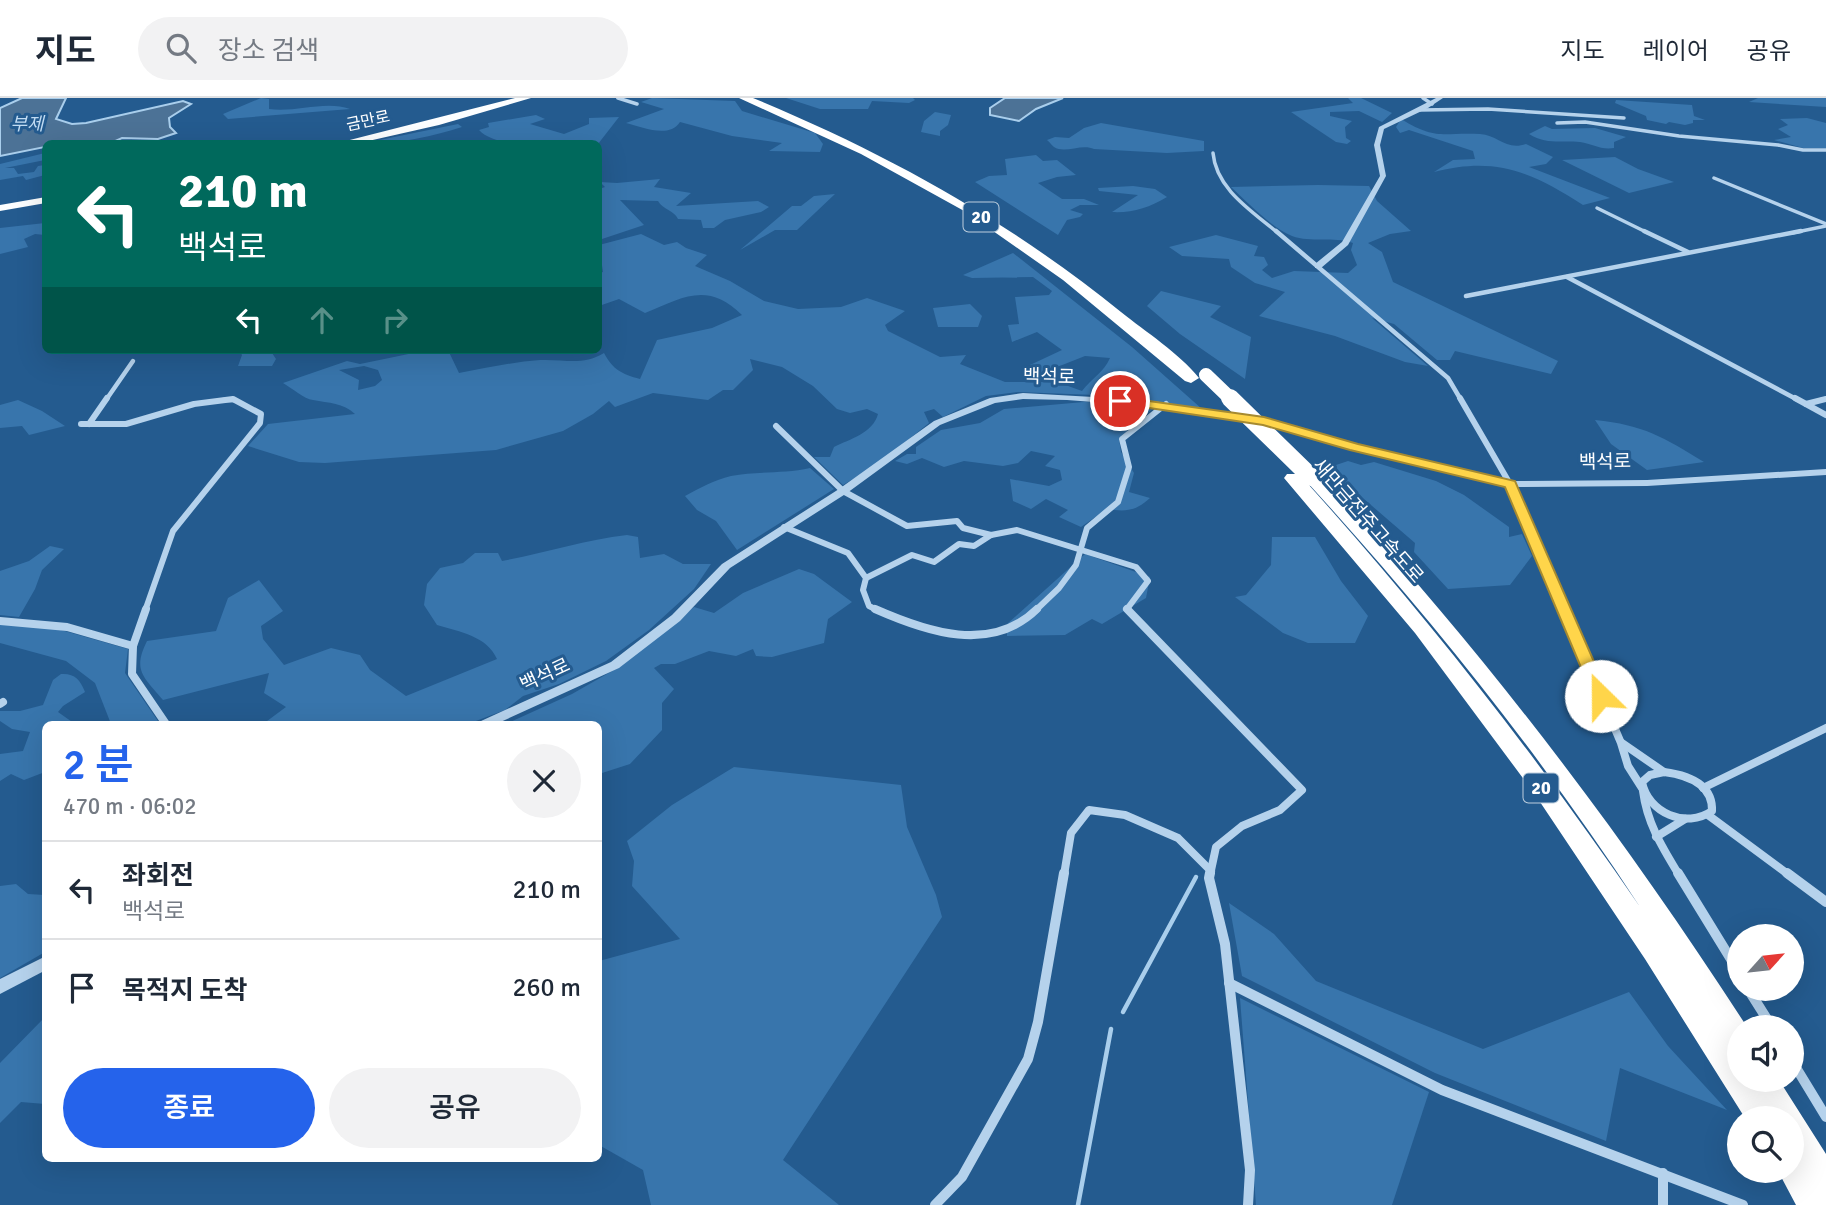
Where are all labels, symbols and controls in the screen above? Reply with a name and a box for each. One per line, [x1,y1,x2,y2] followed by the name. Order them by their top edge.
[138,17,628,80] search box
[162,29,200,67] icon: search
[35,31,96,72] text: 지도
[218,35,319,67] text: 장소 검색
[1560,36,1605,66] text: 지도
[1643,36,1709,66] text: 레이어
[1747,36,1791,66] text: 공유
[344,107,392,135] street label: 금만로
[10,113,46,135] water label: 부제
[178,161,308,221] text: 210 m
[63,168,154,259] icon: left
[964,202,998,232] road number: 20
[178,228,266,267] text: 백석로
[230,301,268,339] icon: left
[303,301,341,339] icon: ahead
[376,301,414,339] icon: right
[1023,365,1075,389] street label: 백석로
[1090,371,1150,431] pin
[1101,382,1139,420] icon: arrive
[1579,450,1631,474] street label: 백석로
[1307,454,1429,588] street label: 새만금전주고속도로
[516,653,574,697] street label: 백석로
[1564,659,1638,733] position arrow
[63,740,134,791] text: 2 분
[507,744,581,818] button: close
[1524,774,1558,802] road number: 20
[63,792,197,821] text: 470 m · 06:02
[122,860,194,892] text: 좌회전
[63,871,101,909] icon: left
[512,874,581,906] text: 210 m
[122,897,185,926] text: 백석로
[1727,924,1804,1001] north arrow
[1727,924,1804,1183] map controls
[63,969,101,1007] icon: arrive
[512,972,581,1004] text: 260 m
[122,975,247,1007] text: 목적지 도착
[1727,1015,1804,1092] button: sound
[63,1068,315,1148] button: 종료
[329,1068,581,1148] button: 공유
[1727,1106,1804,1183] button: search

